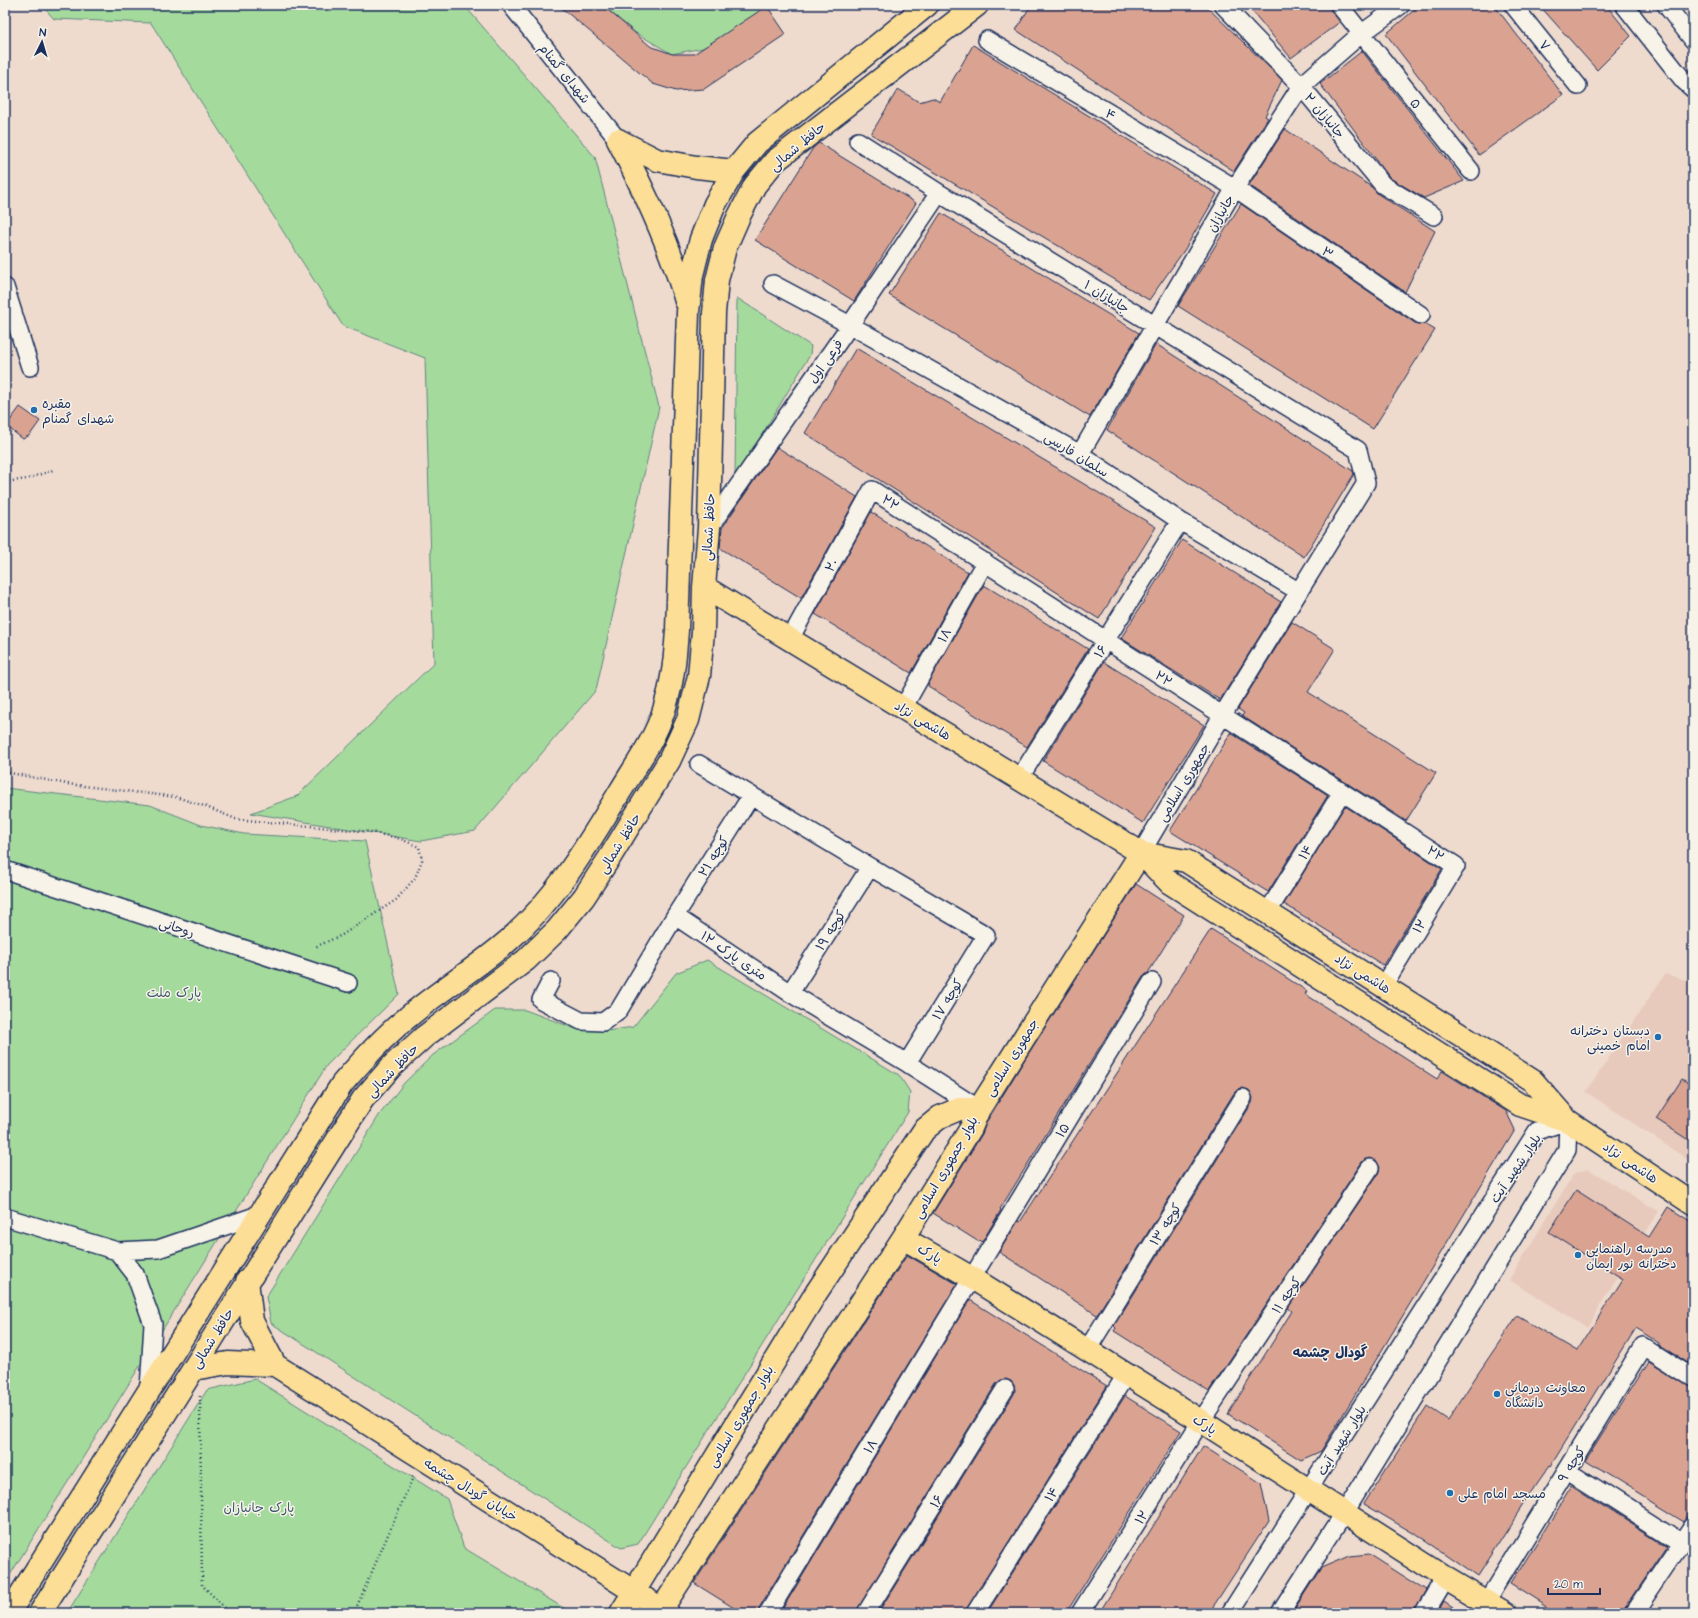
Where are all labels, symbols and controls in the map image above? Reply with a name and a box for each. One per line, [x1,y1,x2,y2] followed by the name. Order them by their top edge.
[22,22,62,62] north arrow
[39,25,47,40] text: N
[1534,36,1554,55] street label: ۷
[534,40,594,108] street label: شهدای گمنام
[1300,89,1349,142] street label: جانبازان ۲
[1405,94,1425,113] street label: ۵
[1102,105,1119,125] street label: ۴
[766,118,830,176] street label: حافظ شمالی
[1203,191,1239,235] street label: جانبازان
[1318,242,1337,263] street label: ۳
[1080,276,1133,318] street label: جانبازان ۱
[804,336,848,387] street label: فرعی اول
[42,395,114,429] place label: مقبره شهدای گمنام
[29,405,39,415] marker: مقبره شهدای گمنام
[1041,428,1112,482] street label: سلمان فارسی
[878,491,903,515] street label: ۲۲
[698,492,720,562] street label: حافظ شمالی
[821,555,843,576] street label: ۲۰
[934,625,956,646] street label: ۱۸
[1090,641,1112,662] street label: ۱۶
[1151,667,1176,691] street label: ۲۲
[891,697,954,745] street label: هاشمی نژاد
[1153,740,1214,825] street label: جمهوری اسلامی
[594,810,646,877] street label: حافظ شمالی
[694,832,734,880] street label: کوچه ۲۱
[1294,842,1317,863] street label: ۱۴
[1423,842,1448,866] street label: ۲۲
[811,906,851,954] street label: کوچه ۱۹
[157,914,197,942] street label: روحانی
[1409,916,1431,937] street label: ۱۲
[697,927,770,985] street label: ۱۲ متری پارک
[1331,950,1394,998] street label: هاشمی نژاد
[928,975,968,1024] street label: کوچه ۱۷
[147,984,201,1002] park label: پارک ملت
[981,1015,1043,1100] street label: جمهوری اسلامی
[1570,1022,1650,1056] place label: دبستان دخترانه امام خمینی
[1653,1032,1663,1042] marker: دبستان دخترانه امام خمینی
[363,1040,423,1101] street label: حافظ شمالی
[909,1113,983,1222] street label: بلوار جمهوری اسلامی
[1052,1120,1074,1141] street label: ۱۵
[1486,1130,1546,1207] street label: بلوار شهید آیت
[1599,1138,1662,1188] street label: هاشمی نژاد
[1146,1199,1186,1249] street label: کوچه ۱۳
[914,1240,945,1268] street label: پارک
[1586,1240,1677,1273] place label: مدرسه راهنمایی دخترانه نور ایمان
[1573,1250,1583,1260] marker: مدرسه راهنمایی دخترانه نور ایمان
[1268,1273,1306,1318] street label: کوچه ۱۱
[187,1305,239,1372] street label: حافظ شمالی
[1293,1343,1368,1363] district label: گودال چشمه
[703,1362,778,1471] street label: بلوار جمهوری اسلامی
[1505,1379,1586,1412] place label: معاونت درمانی دانشگاه
[1492,1389,1502,1399] marker: معاونت درمانی دانشگاه
[1313,1402,1371,1479] street label: بلوار شهید آیت
[1189,1411,1220,1439] street label: پارک
[860,1436,882,1457] street label: ۱۸
[1554,1442,1590,1486] street label: کوچه ۹
[420,1454,521,1526] street label: خیابان گودال چشمه
[1040,1484,1063,1505] street label: ۱۴
[1458,1485,1546,1504] place label: مسجد امام علی
[1445,1488,1455,1498] marker: مسجد امام علی
[926,1491,948,1512] street label: ۱۶
[224,1499,295,1517] park label: پارک جانبازان
[1131,1507,1153,1528] street label: ۱۲
[1548,1570,1600,1596] scale bar
[1554,1576,1583,1593] text: 20 m

